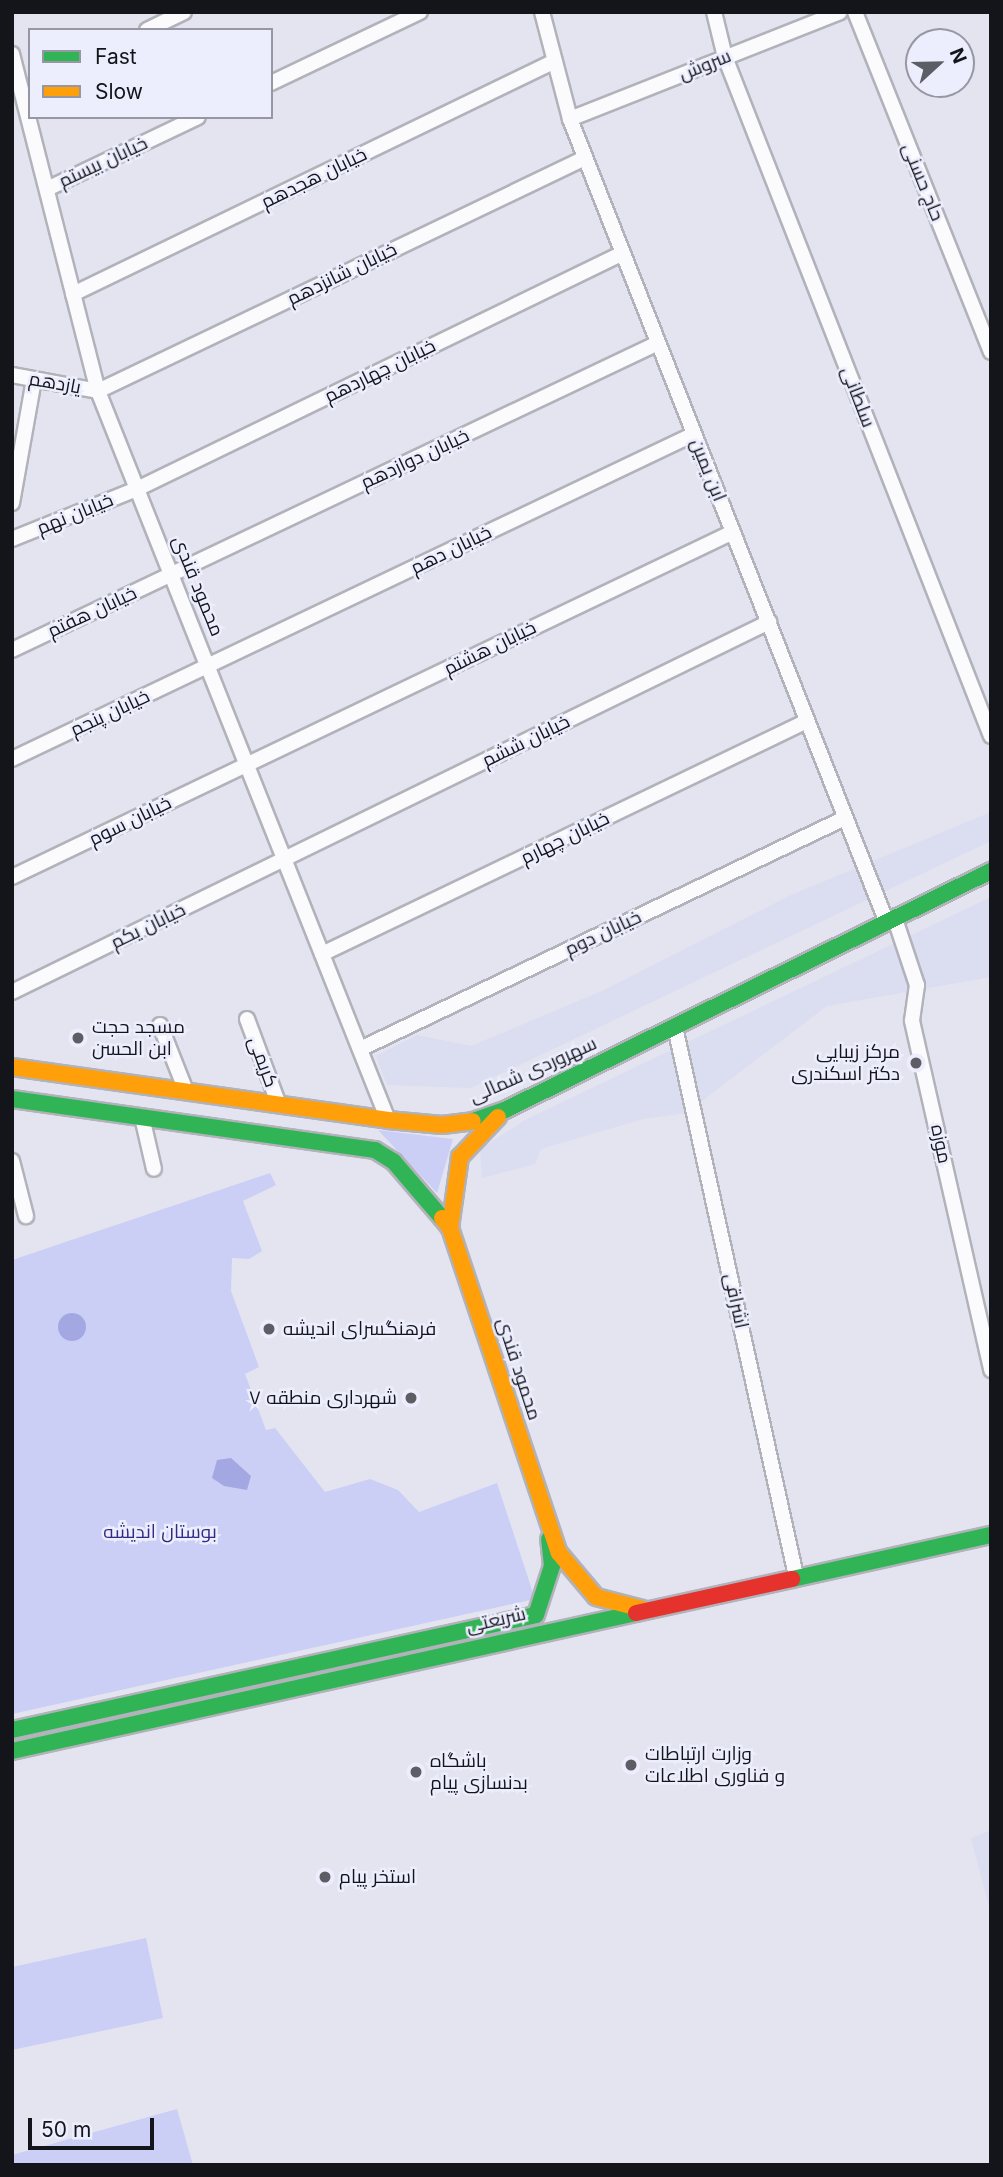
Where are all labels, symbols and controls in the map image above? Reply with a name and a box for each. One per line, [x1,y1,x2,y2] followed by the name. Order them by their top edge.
[28,28,273,119] legend
[905,28,975,98] north arrow
[95,44,137,69] text: Fast
[675,44,735,86] street label: سروش
[945,45,971,67] text: N
[95,79,143,104] text: Slow
[55,131,151,193] street label: خیابان بیستم
[897,140,949,224] street label: حاج حسنی
[257,143,371,213] street label: خیابان هجدهم
[283,238,401,310] street label: خیابان شانزدهم
[321,334,439,408] street label: خیابان چهاردهم
[836,363,880,431] street label: سلطانی
[27,367,83,399] street label: یازدهم
[357,424,473,494] street label: خیابان دوازدهم
[685,435,731,505] street label: ابن یمین
[33,488,117,540] street label: خیابان نهم
[407,521,495,579] street label: خیابان دهم
[168,532,228,640] street label: محمود قندی
[44,581,140,643] street label: خیابان هفتم
[440,616,540,680] street label: خیابان هشتم
[67,685,153,741] street label: خیابان پنجم
[478,710,574,772] street label: خیابان ششم
[85,791,175,851] street label: خیابان سوم
[517,807,613,869] street label: خیابان چهارم
[107,898,189,954] street label: خیابان یکم
[561,905,645,961] street label: خیابان دوم
[92,1016,185,1060] place label: مسجد حجت ابن الحسن
[70,1030,86,1046] marker: مسجد حجت ابن الحسن
[466,1032,600,1108] street label: سهروردی شمالی
[243,1034,283,1090] street label: کریمی
[791,1041,900,1085] place label: مرکز زیبایی دکتر اسکندری
[906,1053,926,1073] marker: مرکز زیبایی دکتر اسکندری
[926,1122,956,1166] street label: موزه
[719,1271,753,1331] street label: اشراقی
[492,1315,546,1423] street label: محمود قندی
[283,1318,436,1340] place label: فرهنگسرای اندیشه
[261,1321,277,1337] marker: فرهنگسرای اندیشه
[249,1387,397,1409] place label: شهرداری منطقه ۷
[403,1390,419,1406] marker: شهرداری منطقه ۷
[103,1521,217,1543] park label: بوستان اندیشه
[464,1602,528,1638] street label: شریعتی
[645,1743,785,1787] place label: وزارت ارتباطات و فناوری اطلاعات
[430,1750,528,1794] place label: باشگاه بدنسازی پیام
[623,1757,639,1773] marker: وزارت ارتباطات و فناوری اطلاعات
[408,1764,424,1780] marker: باشگاه بدنسازی پیام
[339,1866,416,1888] place label: استخر پیام
[317,1869,333,1885] marker: استخر پیام
[32,2104,158,2148] scale bar
[41,2117,91,2142] text: 50 m

